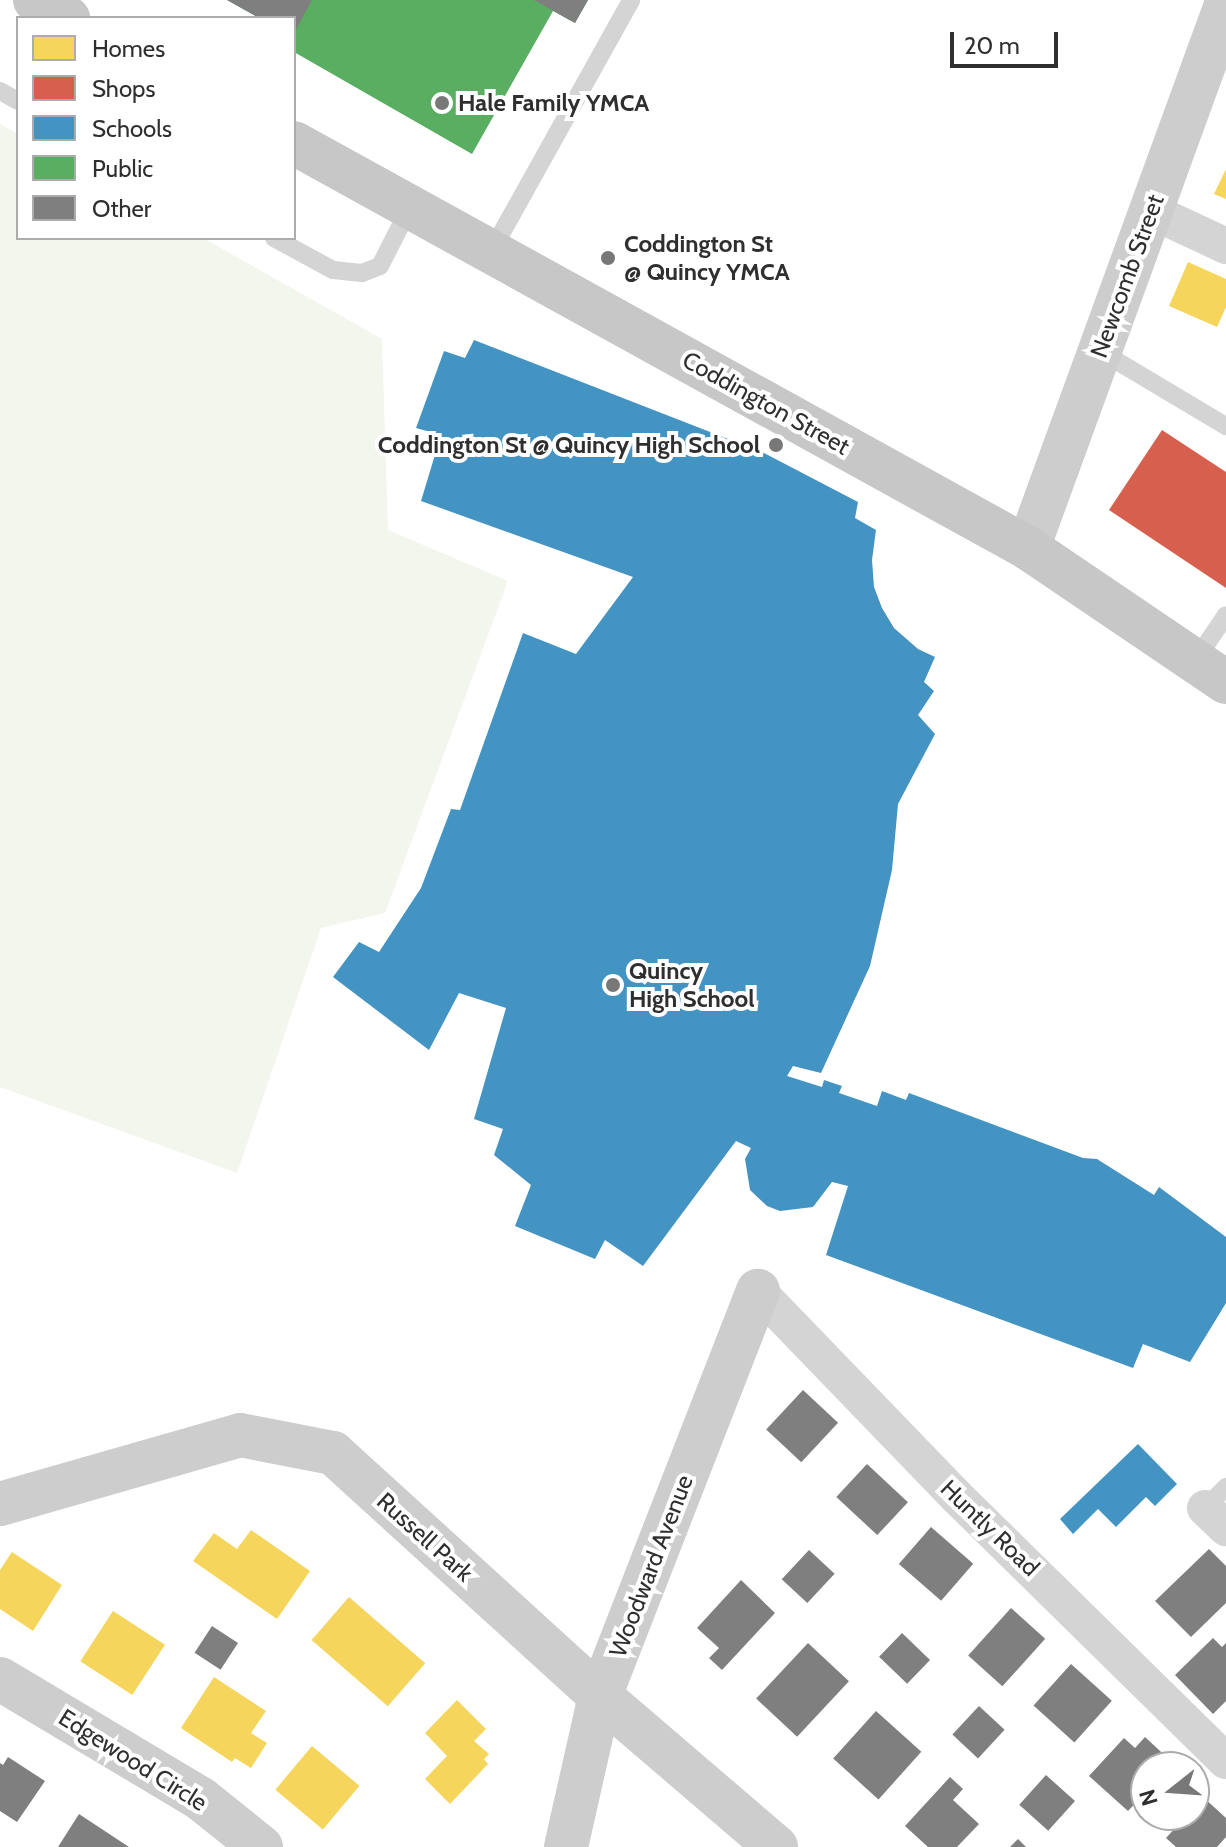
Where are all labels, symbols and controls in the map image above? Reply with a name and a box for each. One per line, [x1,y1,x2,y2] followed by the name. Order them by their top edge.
[16,16,296,240] legend
[954,16,1062,66] scale bar
[964,31,1020,60] text: 20 m
[92,34,165,63] text: Homes
[92,74,155,103] text: Shops
[458,89,649,117] place label: Hale Family YMCA
[433,94,451,112] marker: Hale Family YMCA
[92,114,172,143] text: Schools
[92,154,153,183] text: Public
[1084,190,1170,362] street label: Newcomb Street
[92,194,151,223] text: Other
[624,230,790,286] place label: Coddington St @ Quincy YMCA
[599,249,617,267] marker: Coddington St @ Quincy YMCA
[677,345,855,461] street label: Coddington Street
[378,431,760,459] place label: Coddington St @ Quincy High School
[767,436,785,454] marker: Coddington St @ Quincy High School
[629,957,754,1013] place label: Quincy High School
[604,976,622,994] marker: Quincy High School
[603,1471,699,1661] street label: Woodward Avenue
[935,1474,1045,1582] street label: Huntly Road
[371,1487,479,1587] street label: Russell Park
[54,1703,212,1817] street label: Edgewood Circle
[1130,1751,1210,1831] north arrow
[1133,1786,1164,1809] text: N

